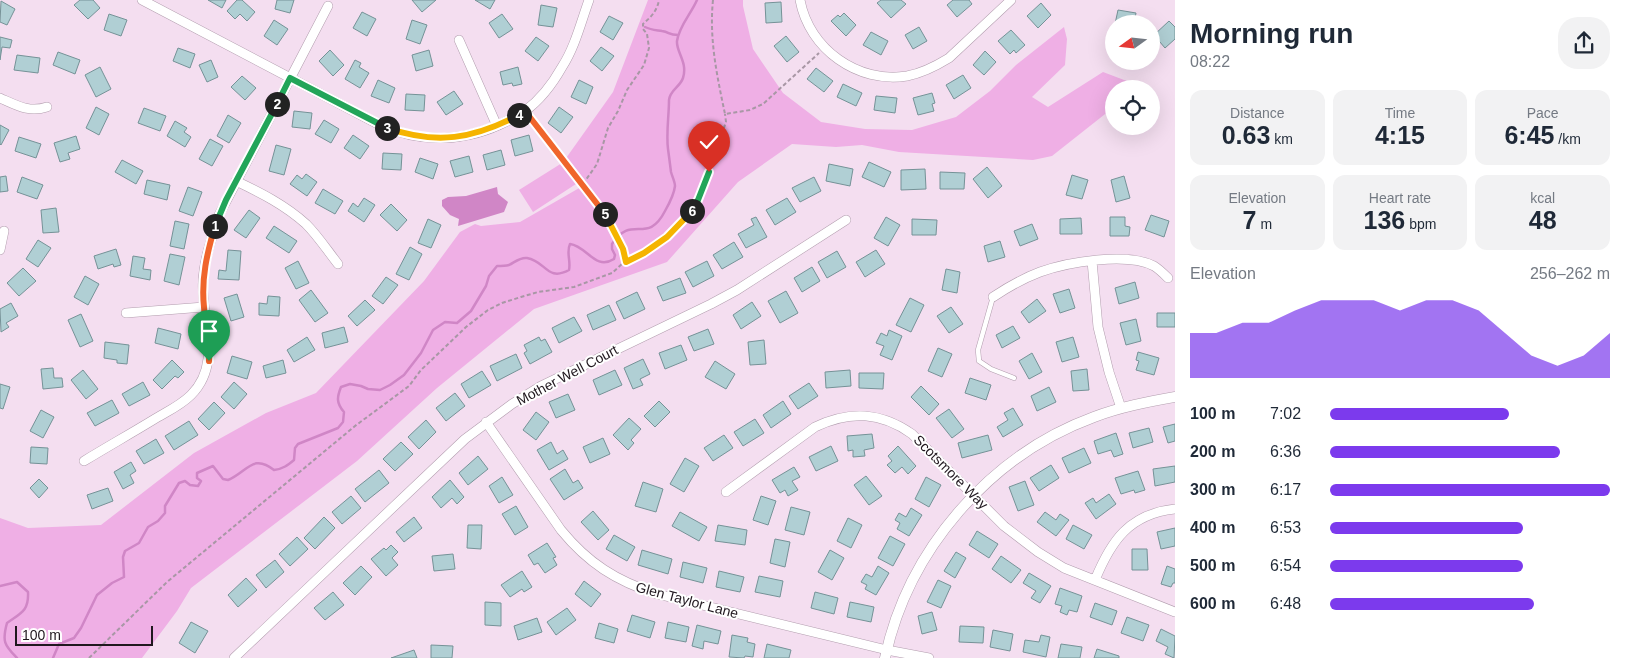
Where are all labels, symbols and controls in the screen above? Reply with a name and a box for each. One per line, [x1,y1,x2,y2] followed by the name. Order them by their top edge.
[1105,15,1160,70] north arrow
[1105,15,1160,135] map controls
[1558,17,1610,69] button: share
[1190,18,1353,49] text: Morning run
[1190,53,1230,70] text: 08:22
[1105,80,1160,135] button: locate
[264,92,290,116] pin: 2
[274,96,281,112] text: 2
[506,102,532,128] pin: 4
[1230,105,1285,121] text: Distance
[1385,105,1415,121] text: Time
[1527,105,1559,121] text: Pace
[516,107,523,123] text: 4
[374,116,400,140] pin: 3
[384,120,391,136] text: 3
[688,121,730,172] pin
[1222,121,1270,149] text: 0.63
[1375,121,1425,149] text: 4:15
[1504,121,1554,149] text: 6:45
[695,128,723,156] icon: check
[1270,131,1293,147] text: km
[1554,131,1581,147] text: /km
[1229,190,1286,206] text: Elevation
[1369,190,1431,206] text: Heart rate
[1530,190,1555,206] text: kcal
[680,198,704,224] pin: 6
[592,202,618,226] pin: 5
[689,203,696,219] text: 6
[602,206,609,222] text: 5
[1243,206,1257,234] text: 7
[1364,206,1405,234] text: 136
[1529,206,1557,234] text: 48
[202,214,228,238] pin: 1
[1257,216,1272,232] text: m
[1405,216,1436,232] text: bpm
[212,218,219,234] text: 1
[1190,265,1256,282] text: Elevation
[1530,265,1610,282] text: 256–262 m
[188,310,230,361] pin
[195,317,223,345] icon: arrive
[514,341,621,408] street label: Mother Well Court
[1190,405,1235,422] text: 100 m
[1270,405,1301,422] text: 7:02
[911,432,991,512] street label: Scotsmore Way
[1190,443,1235,460] text: 200 m
[1270,443,1301,460] text: 6:36
[1190,481,1235,498] text: 300 m
[1270,481,1301,498] text: 6:17
[1190,519,1235,536] text: 400 m
[1270,519,1301,536] text: 6:53
[1190,557,1235,574] text: 500 m
[1270,557,1301,574] text: 6:54
[634,579,740,621] street label: Glen Taylor Lane
[1190,595,1235,612] text: 600 m
[1270,595,1301,612] text: 6:48
[15,623,152,646] scale bar
[22,627,61,643] text: 100 m

